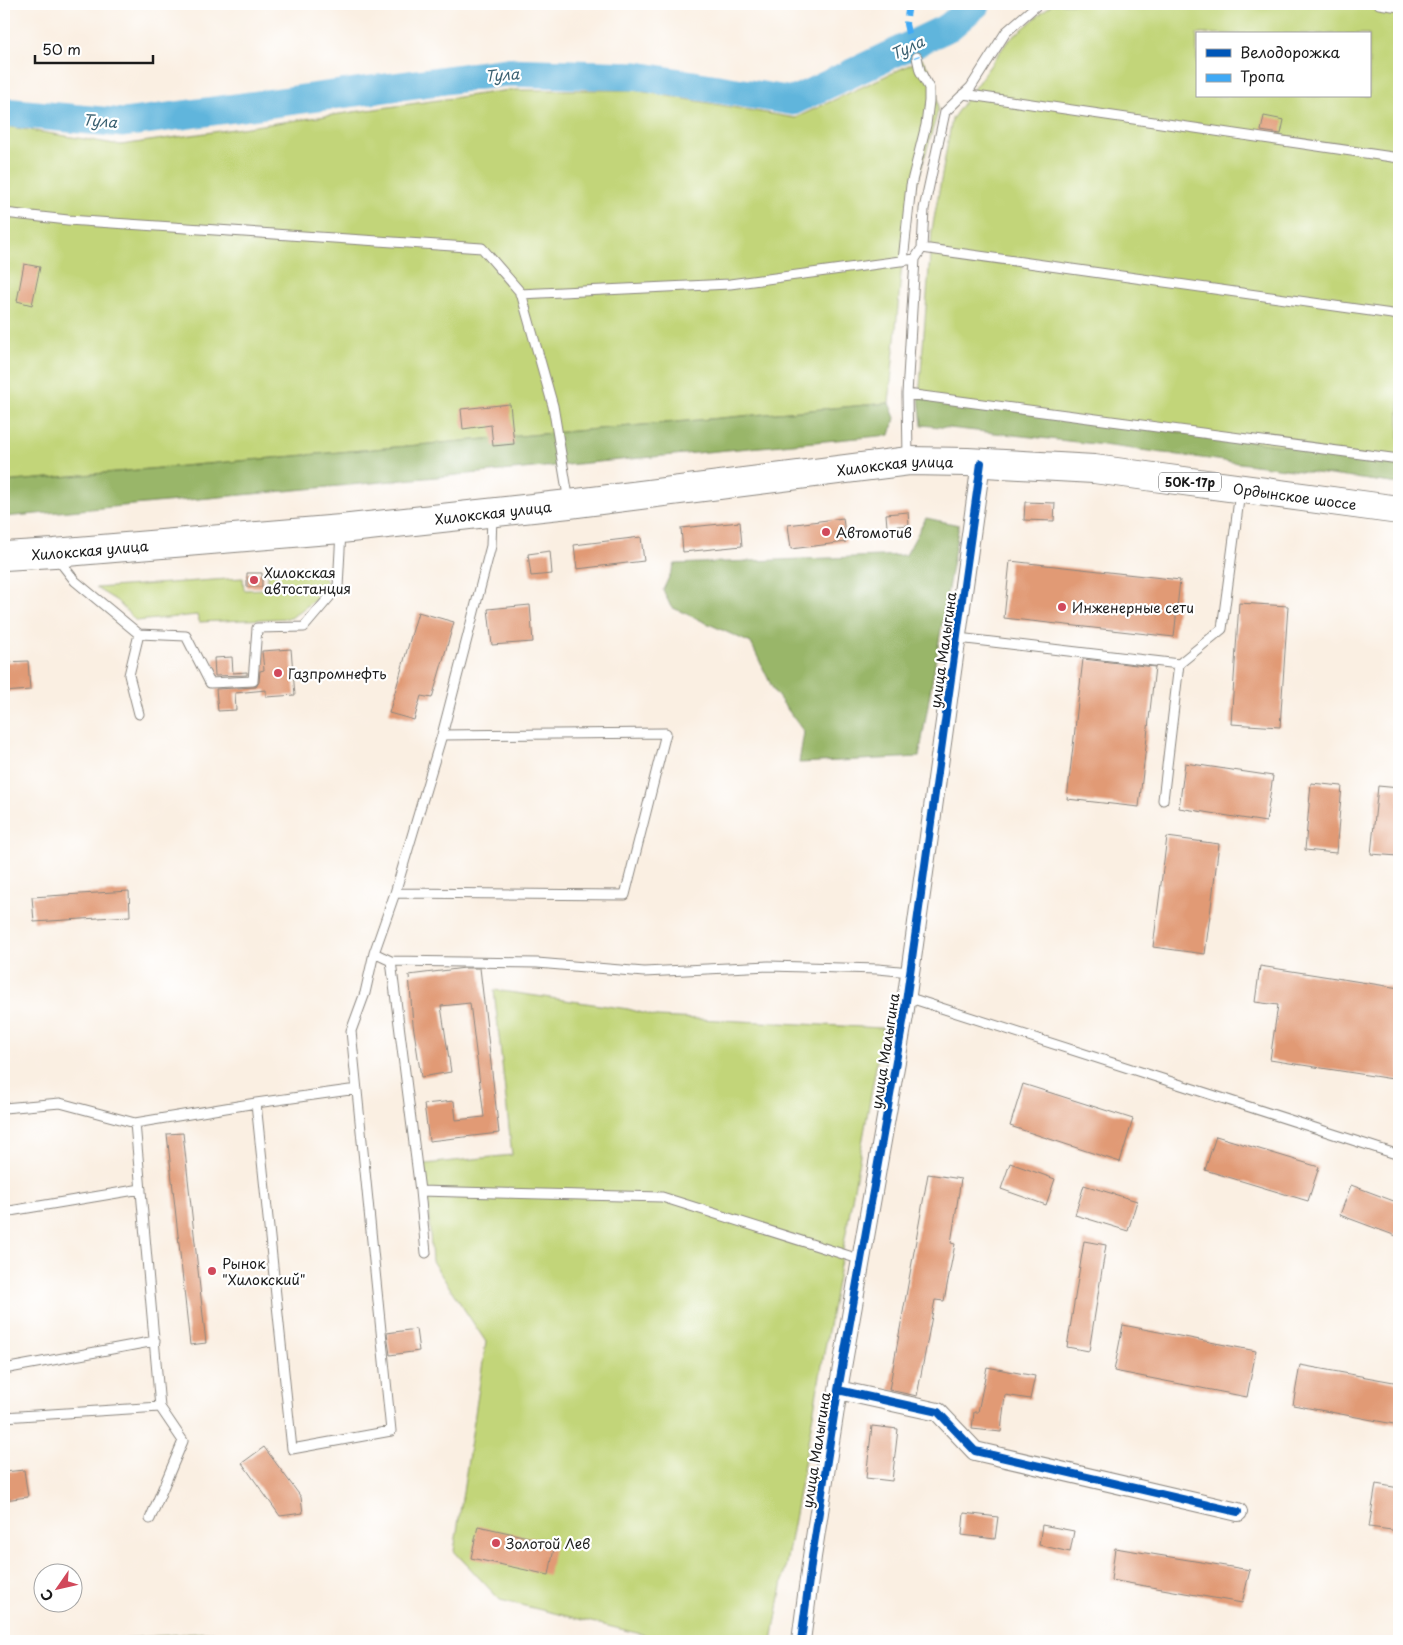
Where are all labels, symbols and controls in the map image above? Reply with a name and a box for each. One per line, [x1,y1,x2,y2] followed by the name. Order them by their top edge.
[886,29,928,65] water label: Тула
[35,32,152,64] scale bar
[1196,32,1370,98] legend
[42,37,81,60] text: 50 m
[1240,40,1341,63] text: Велодорожка
[484,61,521,87] water label: Тула
[1240,64,1285,87] text: Тропа
[82,107,119,133] water label: Тула
[835,450,954,481] street label: Хилокская улица
[1159,472,1221,492] road number: 50К-17р
[1232,477,1358,515] street label: Ордынское шоссе
[434,495,553,529] street label: Хилокская улица
[836,522,912,543] place label: Автомотив
[820,526,832,538] marker: Автомотив
[31,535,149,565] street label: Хилокская улица
[264,562,351,599] place label: Хилокская автостанция
[248,574,260,586] marker: Хилокская автостанция
[924,590,962,709] street label: улица Малыгина
[1072,597,1194,618] place label: Инженерные сети
[1056,601,1068,613] marker: Инженерные сети
[288,663,387,684] place label: Газпромнефть
[272,667,284,679] marker: Газпромнефть
[865,991,905,1110] street label: улица Малыгина
[222,1253,306,1290] place label: Рынок "Хилокский"
[206,1265,218,1277] marker: Рынок "Хилокский"
[796,1390,836,1509] street label: улица Малыгина
[506,1533,590,1554] place label: Золотой Лев
[490,1537,502,1549] marker: Золотой Лев
[32,1562,82,1612] north arrow
[35,1585,58,1606] text: С

